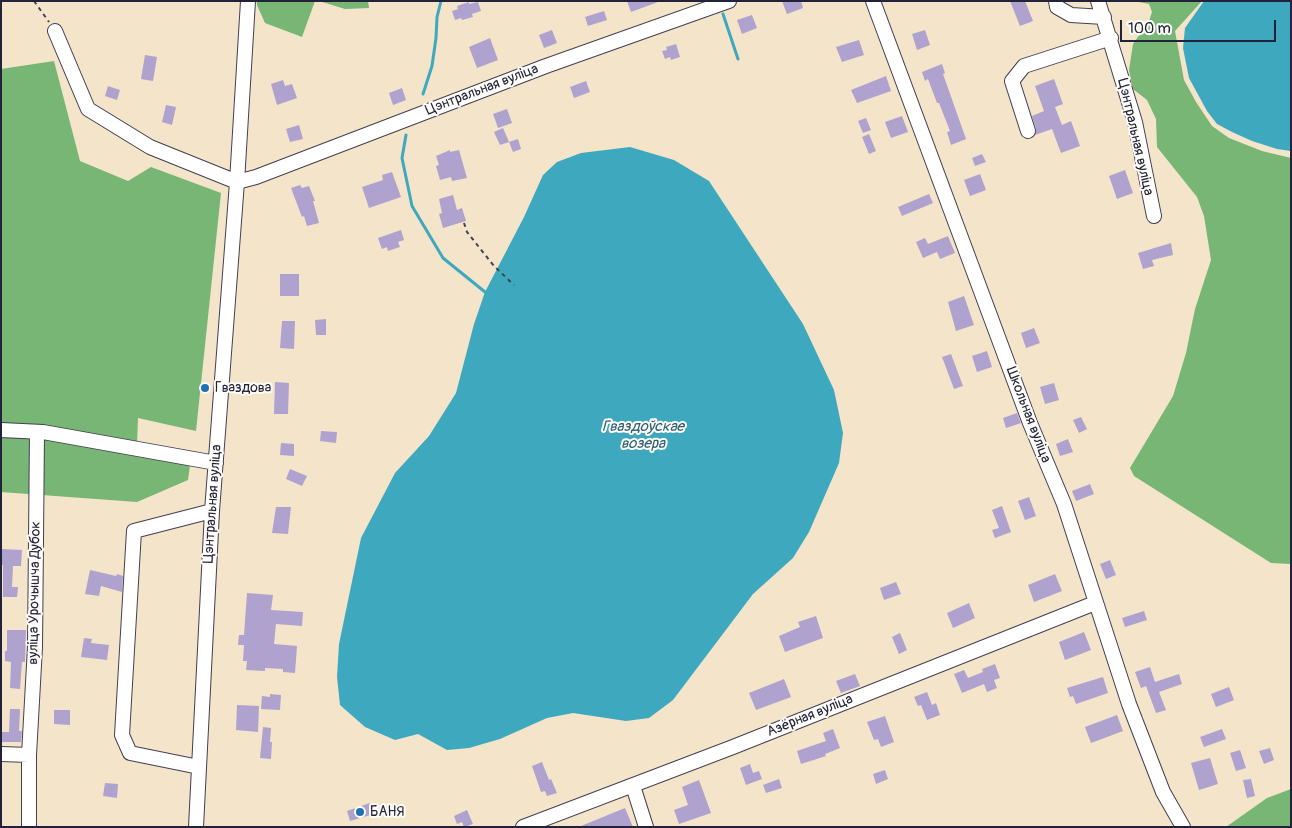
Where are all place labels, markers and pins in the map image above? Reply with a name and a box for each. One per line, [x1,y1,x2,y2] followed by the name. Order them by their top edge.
[215,380,271,396] place label: Гваздова
[199,382,211,394] marker: Гваздова
[370,804,404,820] place label: БАНЯ
[354,806,366,818] marker: БАНЯ

